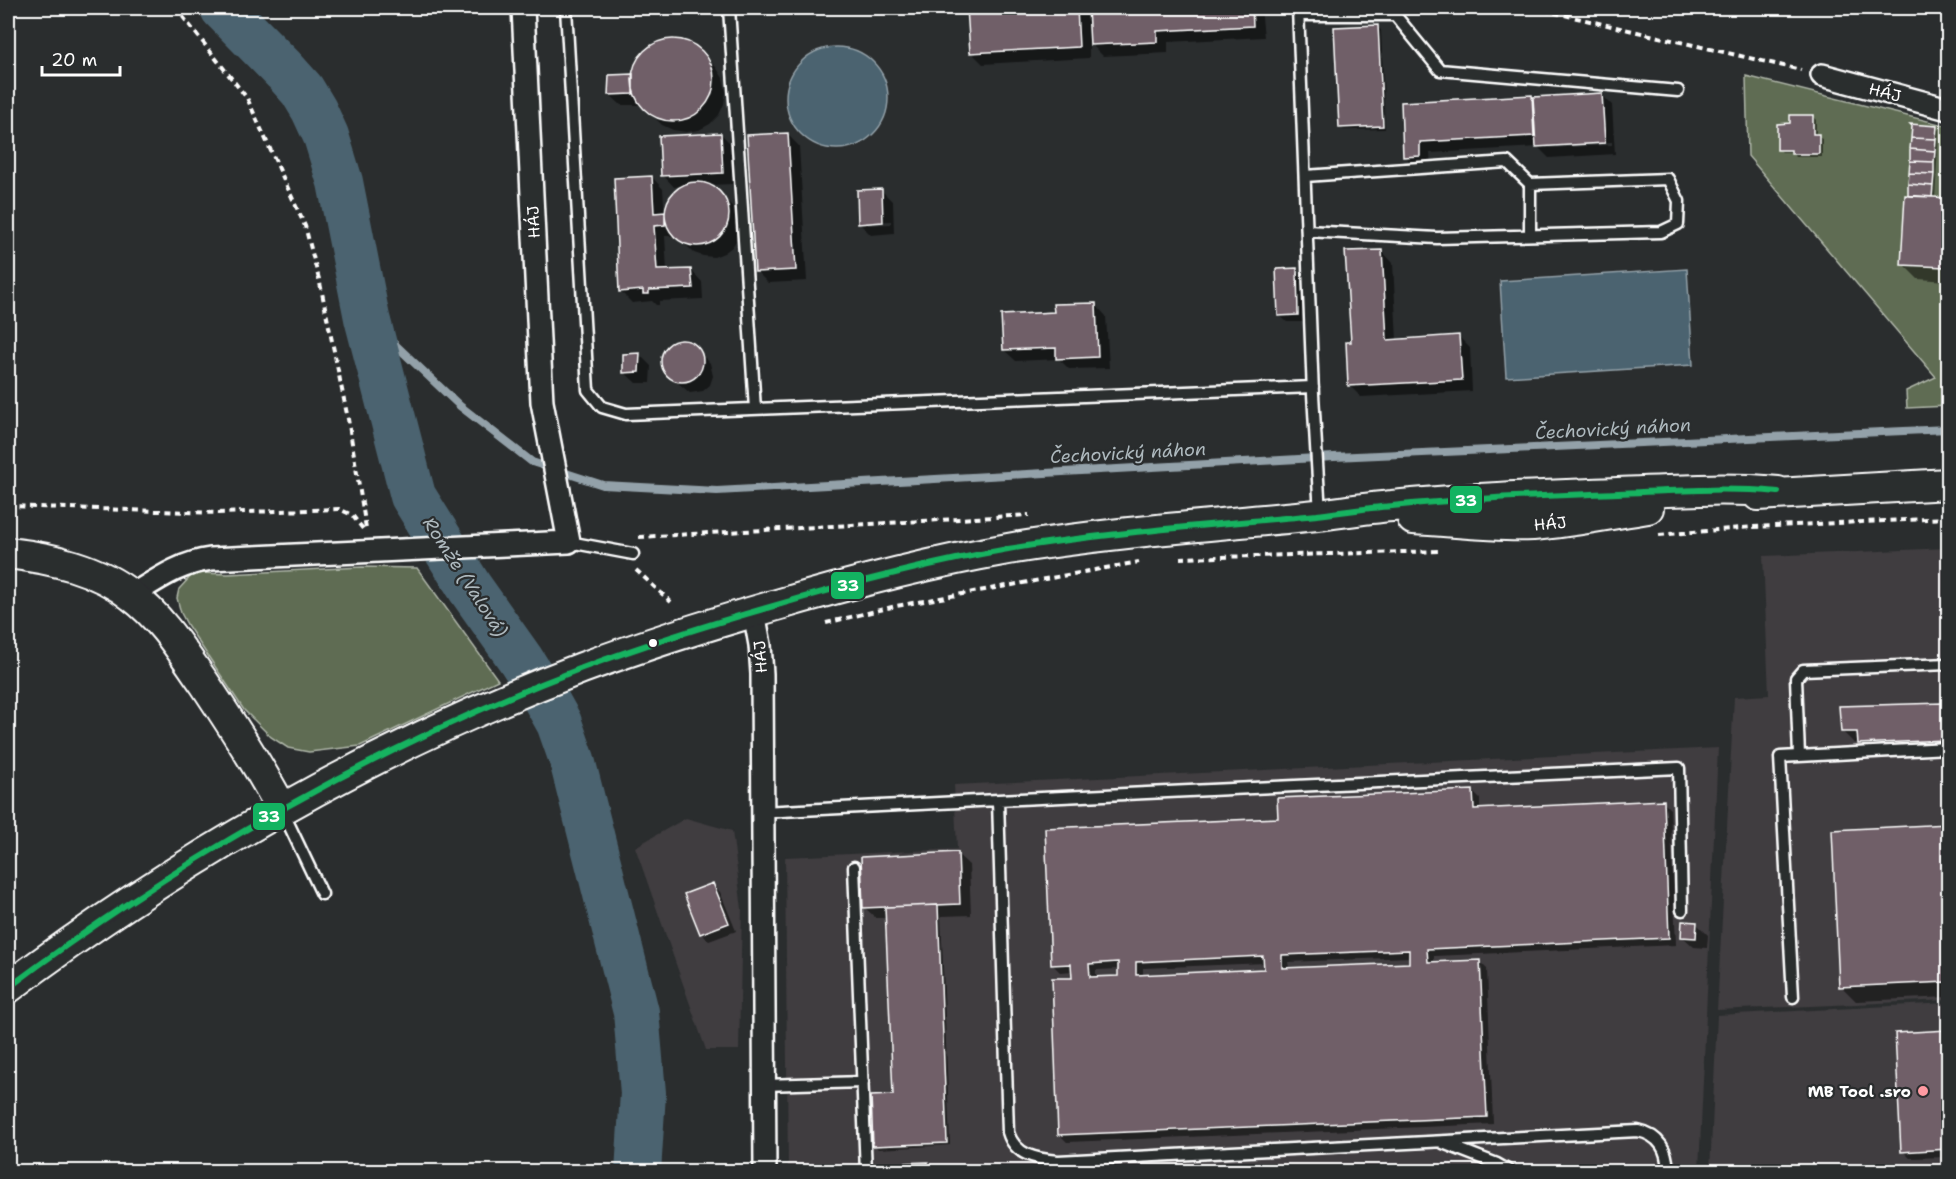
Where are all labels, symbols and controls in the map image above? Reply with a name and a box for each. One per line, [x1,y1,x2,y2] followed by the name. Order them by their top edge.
[42,39,120,77] scale bar
[51,48,97,72] text: 20 m
[1866,78,1903,107] street label: HÁJ
[522,205,545,239] street label: HÁJ
[1534,413,1692,445] water label: Čechovický náhon
[1049,437,1207,469] water label: Čechovický náhon
[1449,485,1483,514] line badge: 33
[1455,490,1477,511] text: 33
[417,512,513,642] water label: Romže (Valová)
[1533,512,1567,535] street label: HÁJ
[830,571,865,600] line badge: 33
[837,575,859,596] text: 33
[647,637,659,649] unlabelled marker
[749,640,772,674] street label: HÁJ
[252,802,286,831] line badge: 33
[258,806,280,827] text: 33
[1808,1081,1911,1102] place label: MB Tool .sro
[1916,1084,1930,1098] marker: MB Tool .sro

